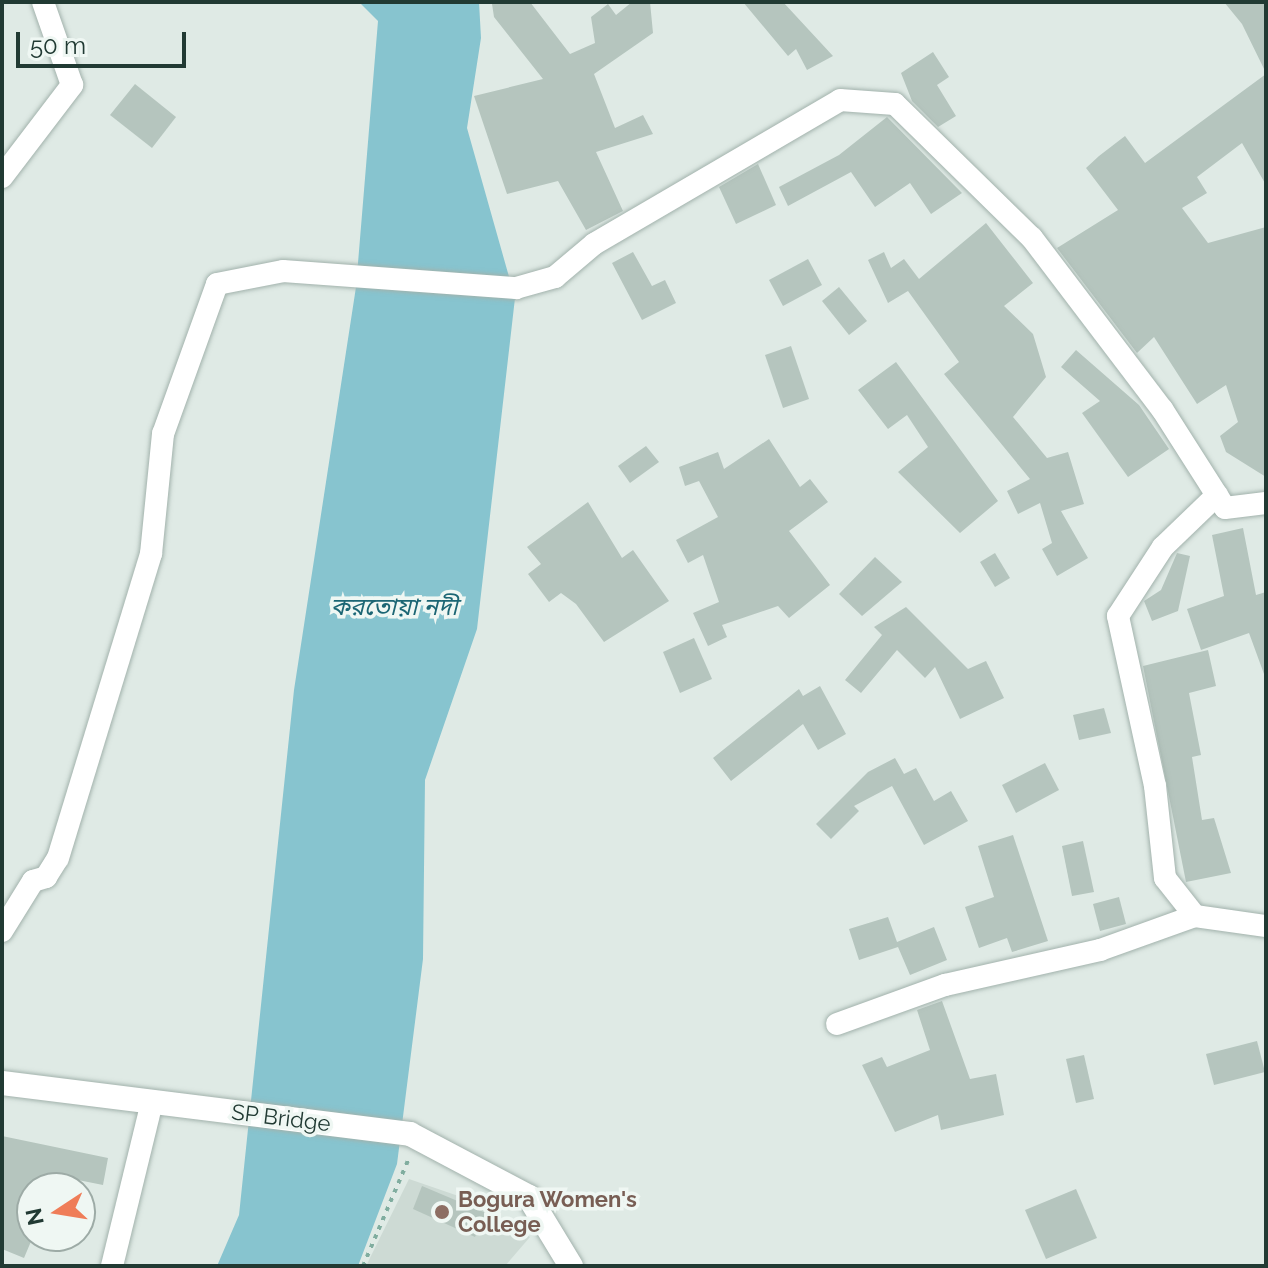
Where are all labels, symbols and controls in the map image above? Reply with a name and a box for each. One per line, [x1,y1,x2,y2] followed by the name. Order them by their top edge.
[20,16,190,66] scale bar
[30,31,86,60] text: 50 m
[330,593,458,621] water label: করতোয়া নদী
[230,1099,332,1137] street label: SP Bridge
[16,1172,96,1252] north arrow
[458,1186,638,1238] place label: Bogura Women's College
[433,1203,451,1221] marker: Bogura Women's College
[20,1206,49,1227] text: N

